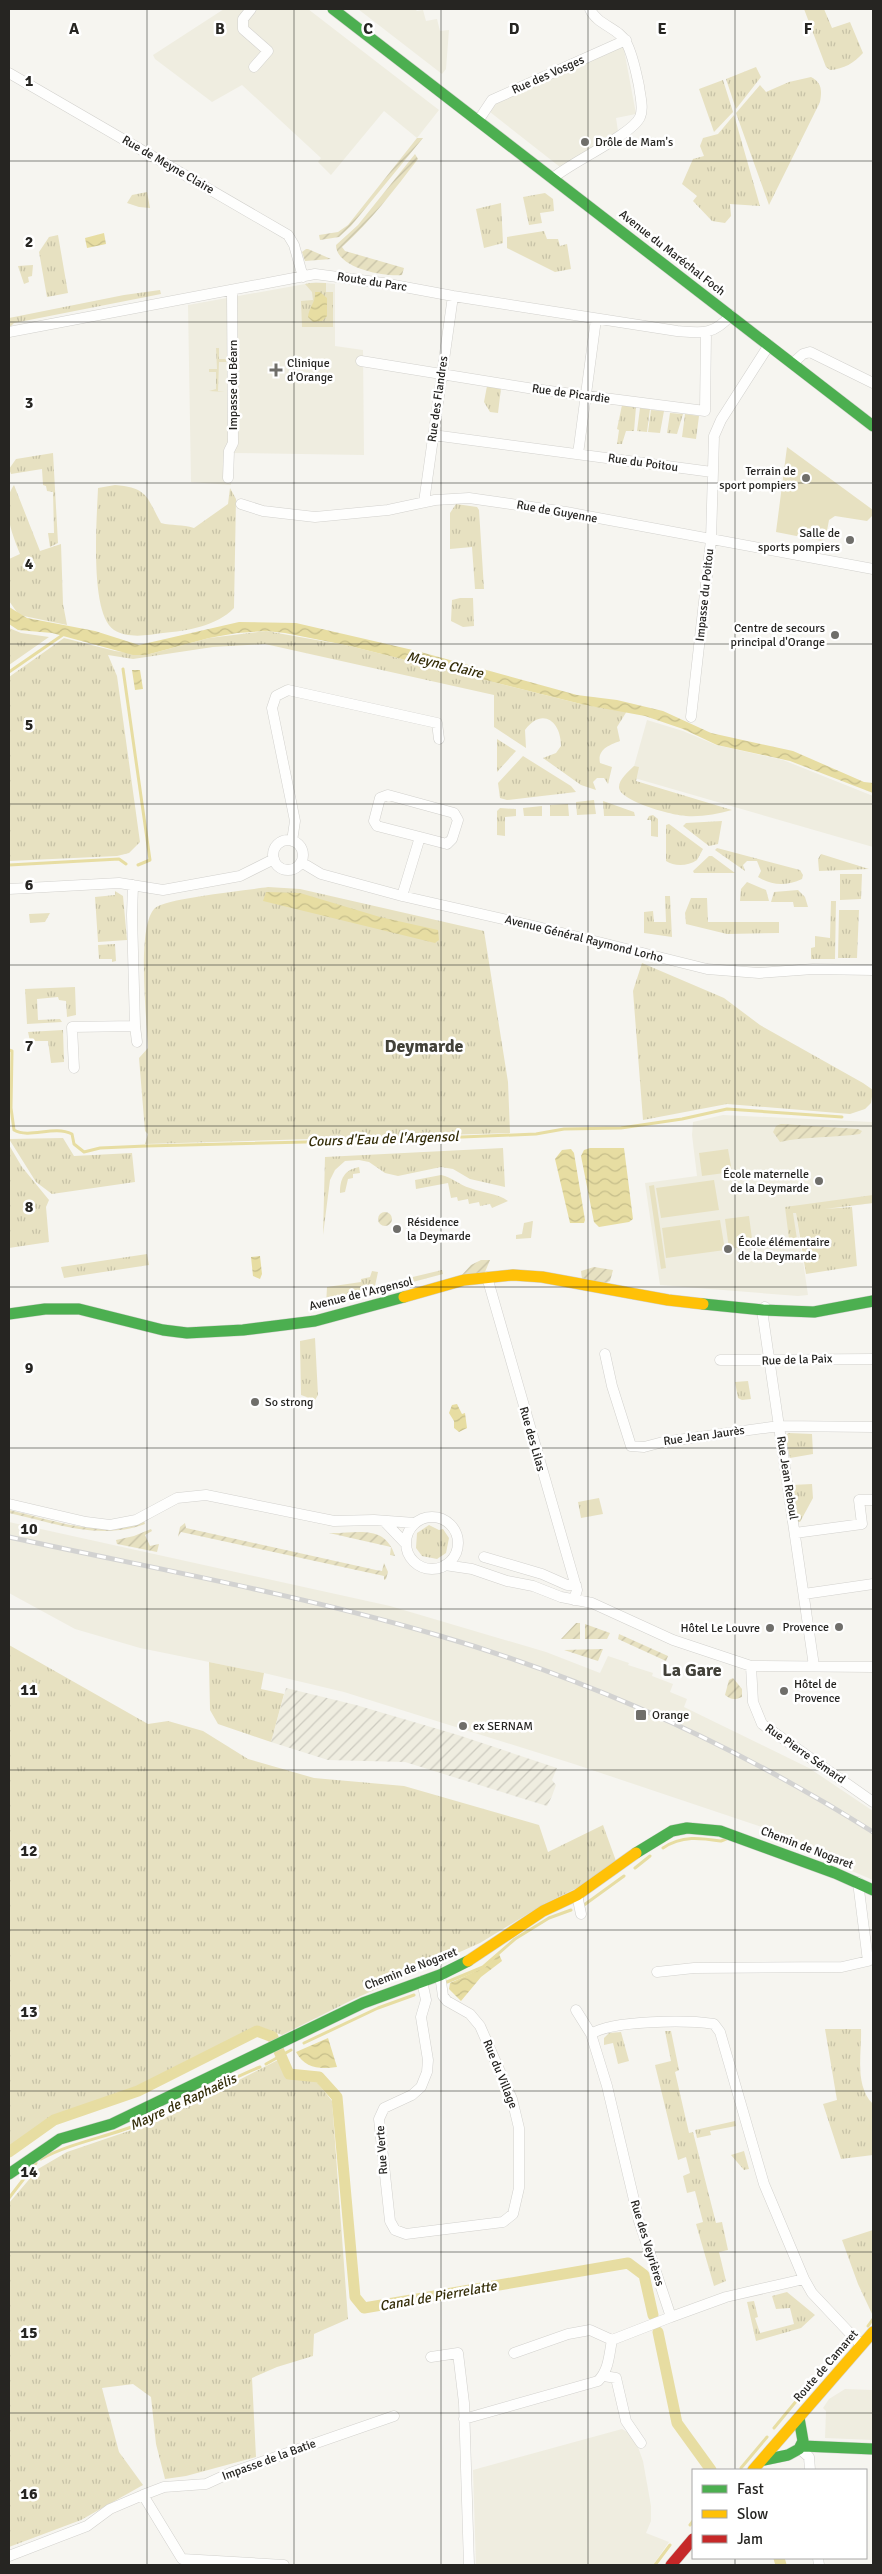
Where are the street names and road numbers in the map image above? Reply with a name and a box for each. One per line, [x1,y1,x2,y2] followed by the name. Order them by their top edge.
[509,52,587,98] street label: Rue des Vosges
[119,133,217,197] street label: Rue de Meyne Claire
[616,207,728,299] street label: Avenue du Maréchal Foch
[336,269,408,295] street label: Route du Parc
[226,340,241,430] street label: Impasse du Béarn
[425,355,451,443] street label: Rue des Flandres
[531,381,611,407] street label: Rue de Picardie
[607,451,679,475] street label: Rue du Poitou
[515,497,599,527] street label: Rue de Guyenne
[693,548,717,642] street label: Impasse du Poitou
[503,912,665,966] street label: Avenue Général Raymond Lorho
[308,1274,415,1314] street label: Avenue de l'Argensol
[761,1351,833,1369] street label: Rue de la Paix
[516,1405,548,1473] street label: Rue des Lilas
[662,1423,746,1449] street label: Rue Jean Jaurès
[773,1435,801,1521] street label: Rue Jean Reboul
[762,1721,848,1787] street label: Rue Pierre Sémard
[759,1823,855,1873] street label: Chemin de Nogaret
[363,1944,459,1994] street label: Chemin de Nogaret
[479,2037,521,2111] street label: Rue du Village
[373,2125,391,2175] street label: Rue Verte
[627,2198,667,2288] street label: Rue des Veyrières
[791,2327,861,2405] street label: Route de Camaret
[220,2436,318,2484] street label: Impasse de la Batie

